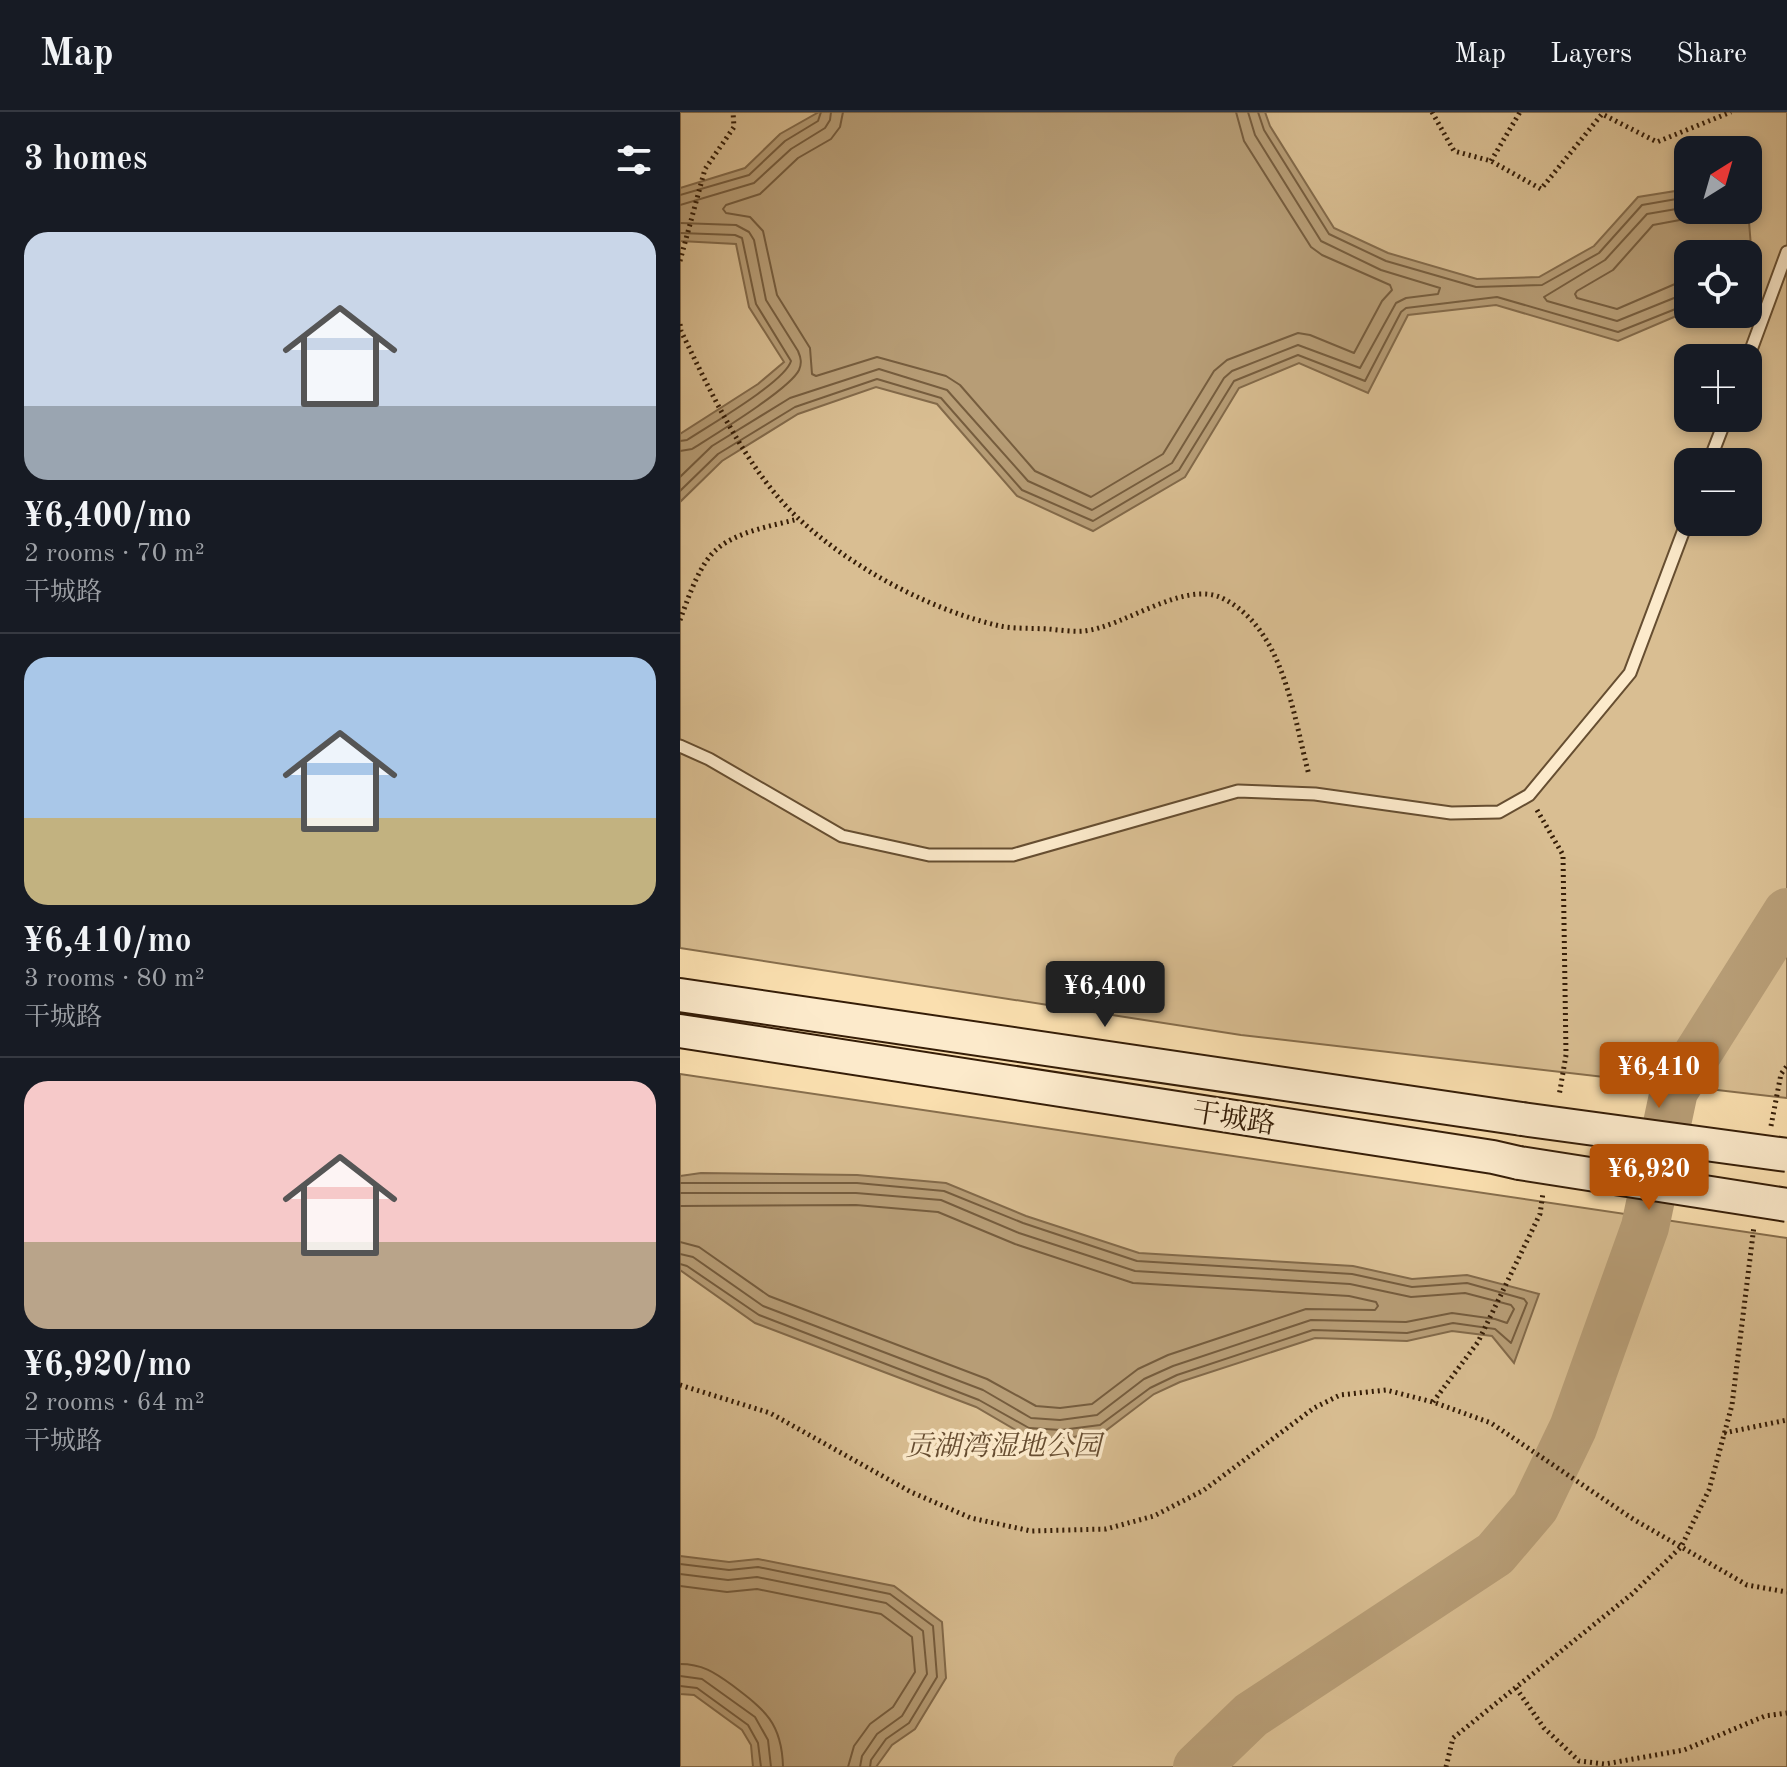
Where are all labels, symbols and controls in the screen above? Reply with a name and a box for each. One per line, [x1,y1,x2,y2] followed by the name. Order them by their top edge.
[40,36,114,74] text: Map
[1454,41,1506,69] text: Map
[1550,41,1632,69] text: Layers
[1676,41,1747,69] text: Share
[1674,136,1762,224] north arrow
[1674,136,1762,536] map controls
[612,138,656,182] icon: filters
[24,143,147,177] text: 3 homes
[1674,240,1762,328] button: locate
[268,284,412,428] icon: home
[1674,344,1762,432] button: +
[1674,448,1762,536] button: −
[24,500,192,534] text: ¥6,400/mo
[24,541,205,567] text: 2 rooms · 70 m²
[24,580,102,606] text: 干城路
[268,709,412,853] icon: home
[24,925,192,959] text: ¥6,410/mo
[1040,961,1170,1029] pin: ¥6,400
[24,966,205,992] text: 3 rooms · 80 m²
[1064,974,1146,1000] text: ¥6,400
[24,1005,102,1031] text: 干城路
[1594,1042,1724,1110] pin: ¥6,410
[1618,1055,1700,1081] text: ¥6,410
[1190,1097,1278,1140] street label: 干城路
[268,1133,412,1277] icon: home
[1584,1144,1714,1212] pin: ¥6,920
[1608,1157,1690,1183] text: ¥6,920
[24,1349,192,1383] text: ¥6,920/mo
[24,1390,205,1416] text: 2 rooms · 64 m²
[24,1429,102,1455] text: 干城路
[905,1431,1105,1462] park label: 贡湖湾湿地公园

